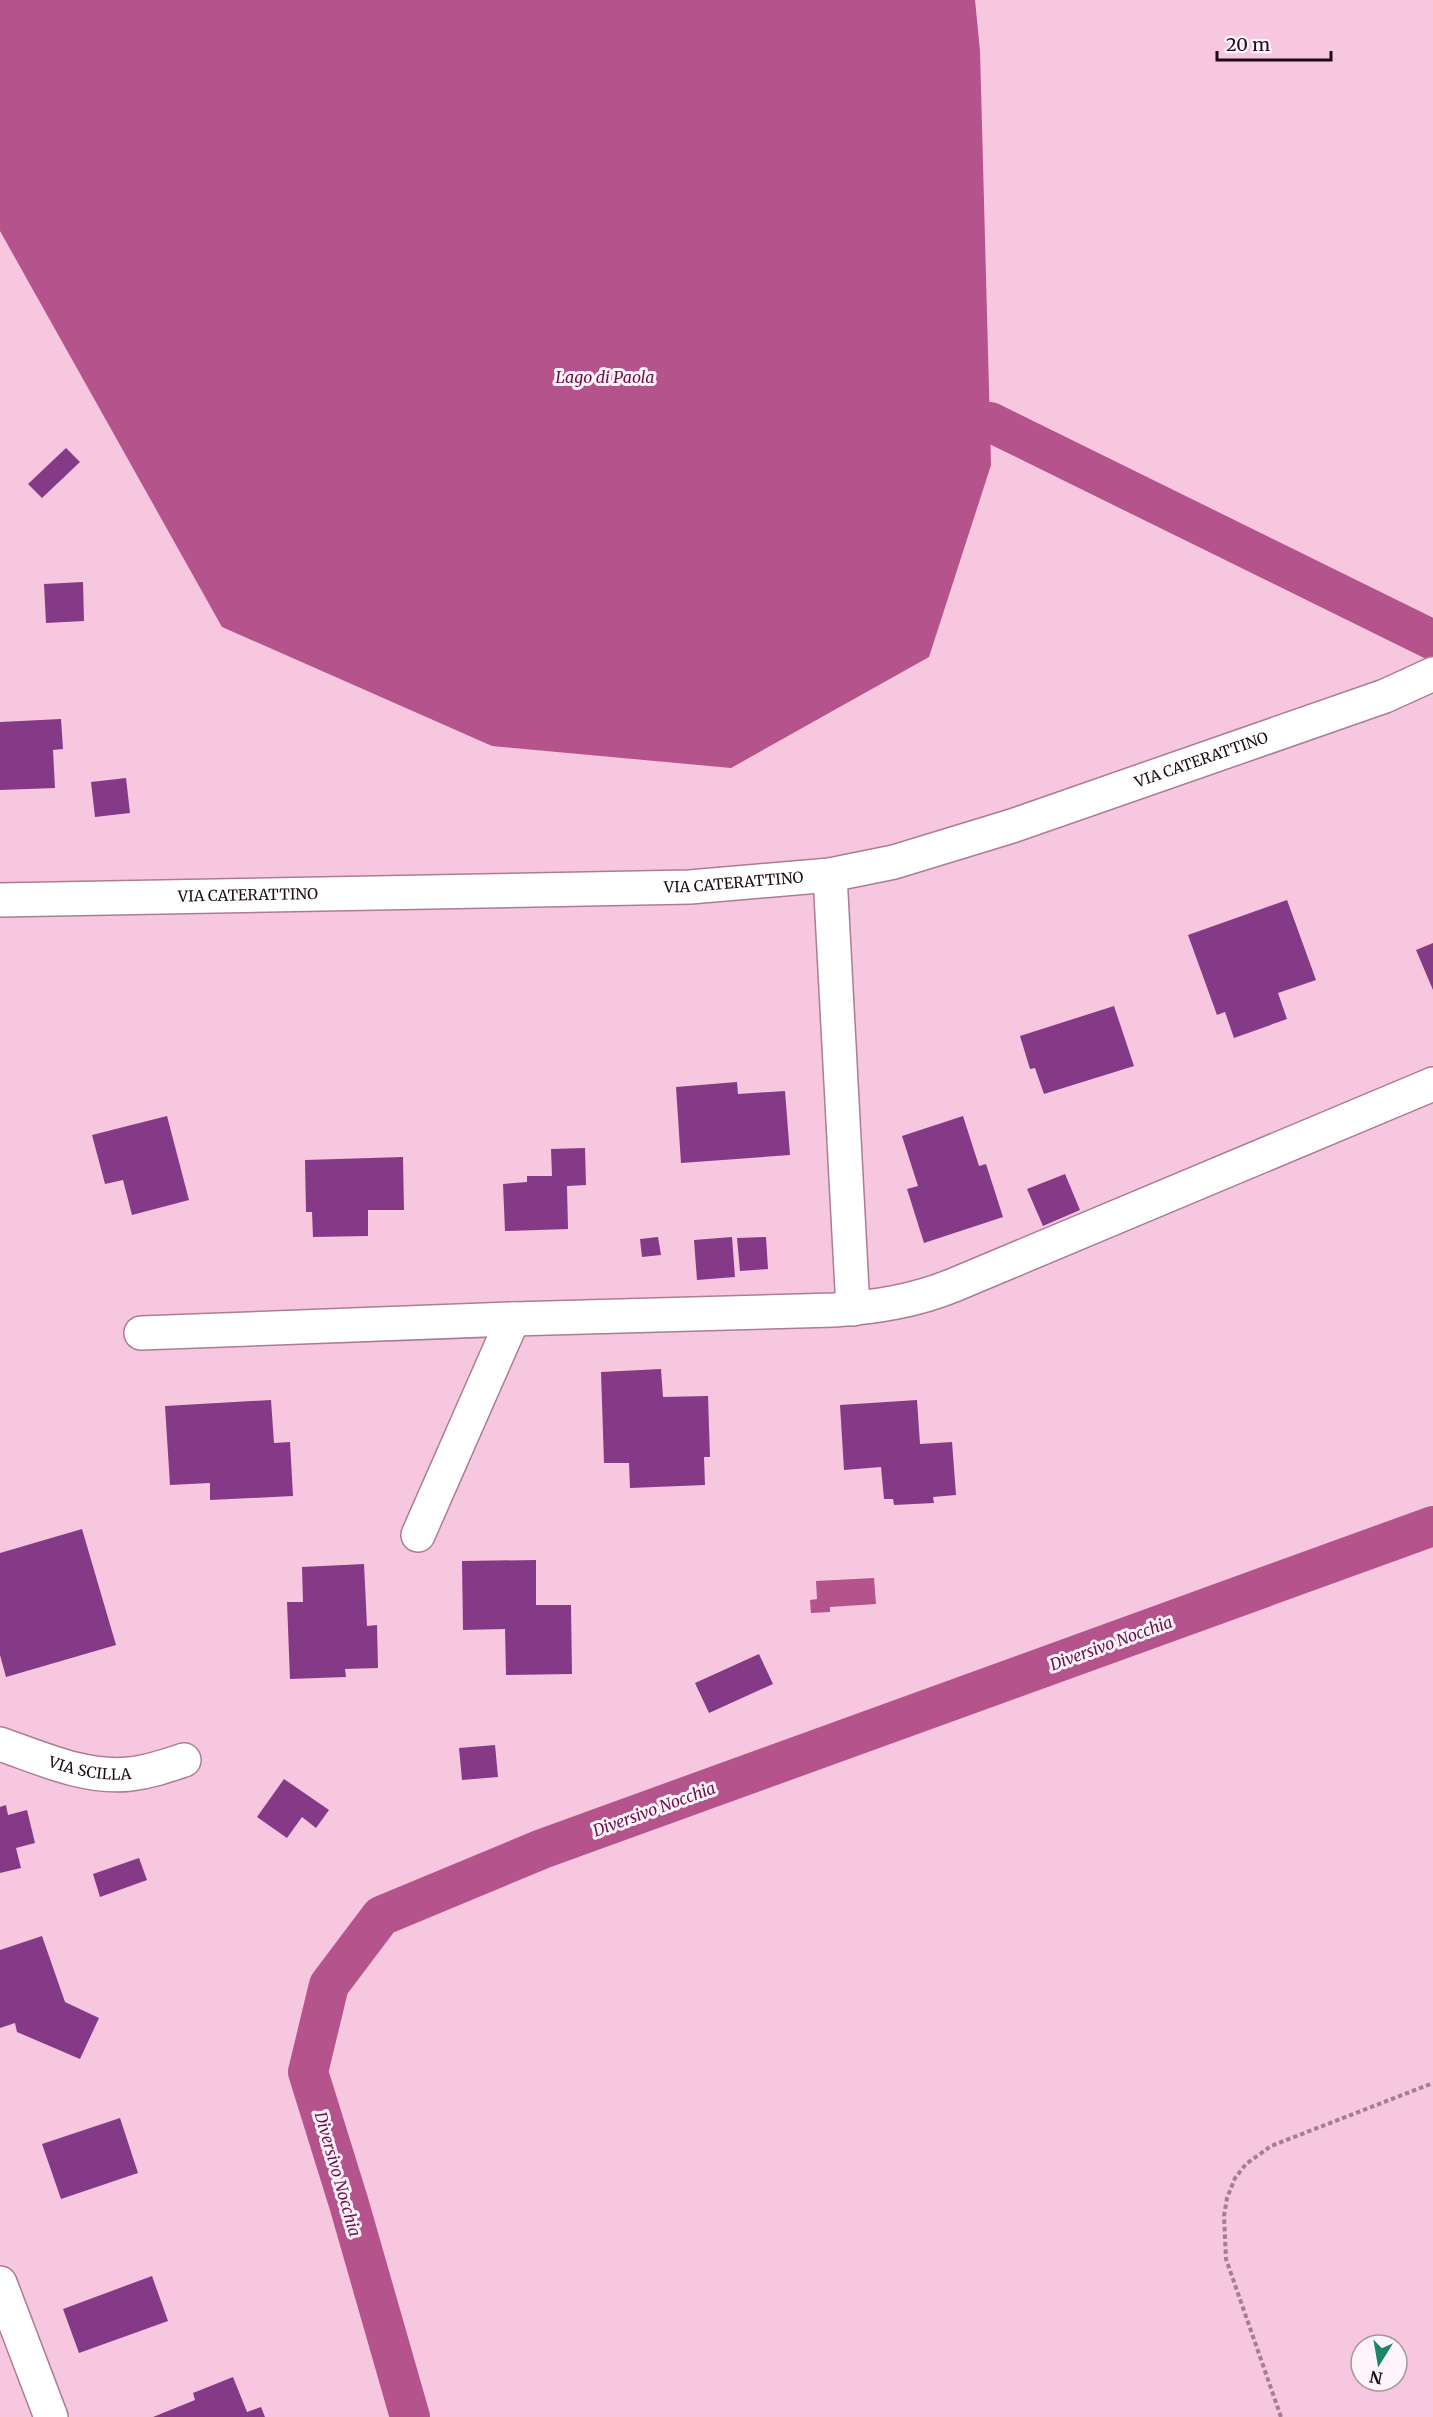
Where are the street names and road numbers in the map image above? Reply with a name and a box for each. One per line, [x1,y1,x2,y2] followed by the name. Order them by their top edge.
[1131,727,1271,792] street label: VIA CATERATTINO
[663,867,804,897] street label: VIA CATERATTINO
[177,884,318,906] street label: VIA CATERATTINO
[45,1752,132,1784] street label: VIA SCILLA

